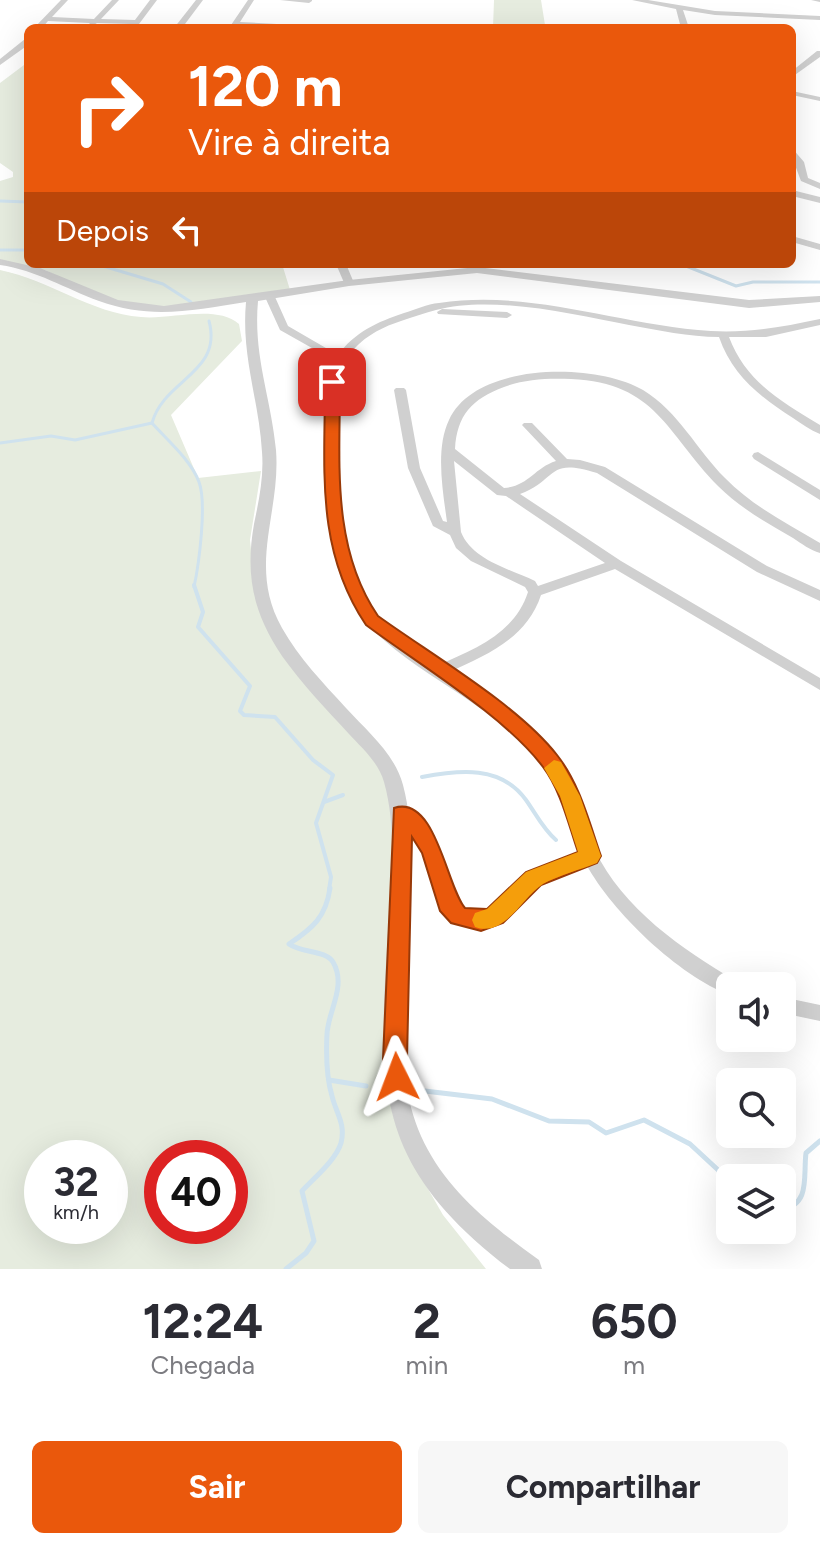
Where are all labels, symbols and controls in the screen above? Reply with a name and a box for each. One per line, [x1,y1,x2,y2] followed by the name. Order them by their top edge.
[188,53,343,120] text: 120 m
[56,56,160,160] icon: right
[188,121,391,164] text: Vire à direita
[165,208,209,252] icon: left
[56,212,149,249] text: Depois
[298,348,366,416] pin
[310,360,354,404] icon: arrive
[716,972,796,1244] map controls
[716,972,796,1052] button: sound
[355,1035,439,1119] position arrow
[716,1068,796,1148] button: search
[144,1140,248,1244] speed limit sign: 40
[53,1158,99,1206] text: 32
[716,1164,796,1244] button: layers
[53,1200,99,1224] text: km/h
[142,1292,263,1350] text: 12:24
[413,1292,441,1350] text: 2
[591,1292,678,1350] text: 650
[151,1349,255,1381] text: Chegada
[406,1349,448,1381] text: min
[623,1349,645,1381] text: m
[32,1441,402,1533] button: Sair
[418,1441,788,1533] button: Compartilhar

